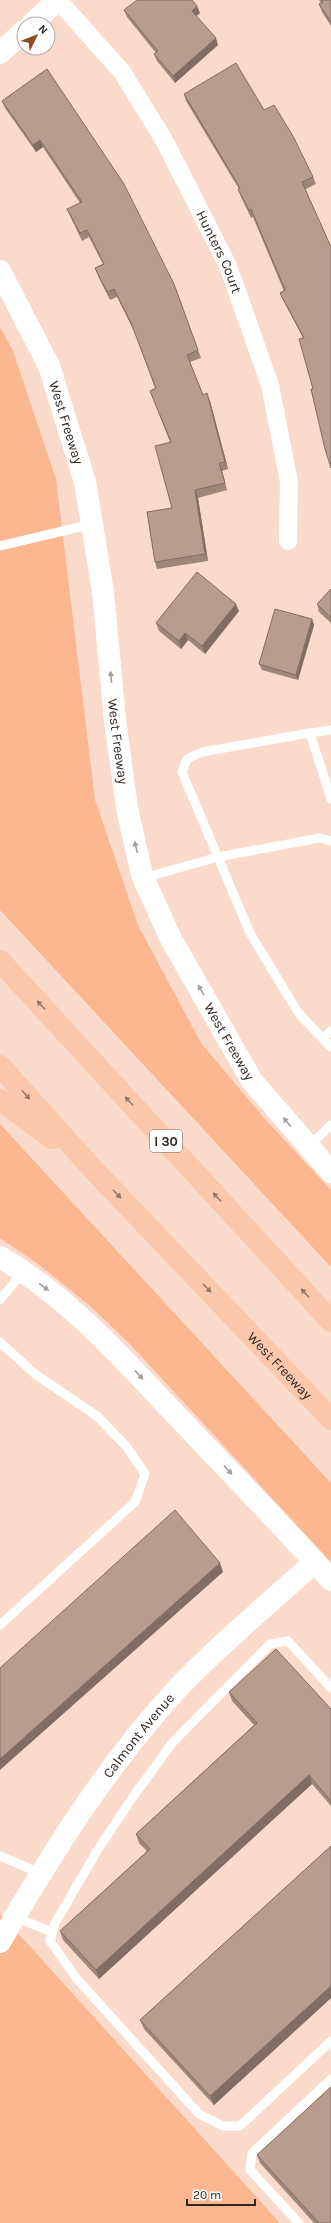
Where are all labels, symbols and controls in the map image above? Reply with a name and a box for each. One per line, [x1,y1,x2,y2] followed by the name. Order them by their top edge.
[16,16,56,56] north arrow
[36,22,50,37] text: N
[192,208,245,296] street label: Hunters Court
[45,379,87,467] street label: West Freeway
[108,671,114,683] one-way arrow
[104,698,132,786] street label: West Freeway
[133,841,139,853] one-way arrow
[197,985,204,996] one-way arrow
[200,1000,258,1084] street label: West Freeway
[37,1001,46,1010] one-way arrow
[21,1090,31,1100] one-way arrow
[124,1096,134,1106] one-way arrow
[282,1117,291,1128] one-way arrow
[150,1130,182,1152] road number: I 30
[112,1190,121,1199] one-way arrow
[212,1192,221,1202] one-way arrow
[38,1282,49,1291] one-way arrow
[202,1284,211,1293] one-way arrow
[300,1288,309,1298] one-way arrow
[244,1329,316,1403] street label: West Freeway
[134,1370,143,1380] one-way arrow
[223,1465,233,1475] one-way arrow
[100,1690,178,1781] street label: Calmont Avenue
[187,2181,255,2207] scale bar
[193,2188,221,2202] text: 20 m

